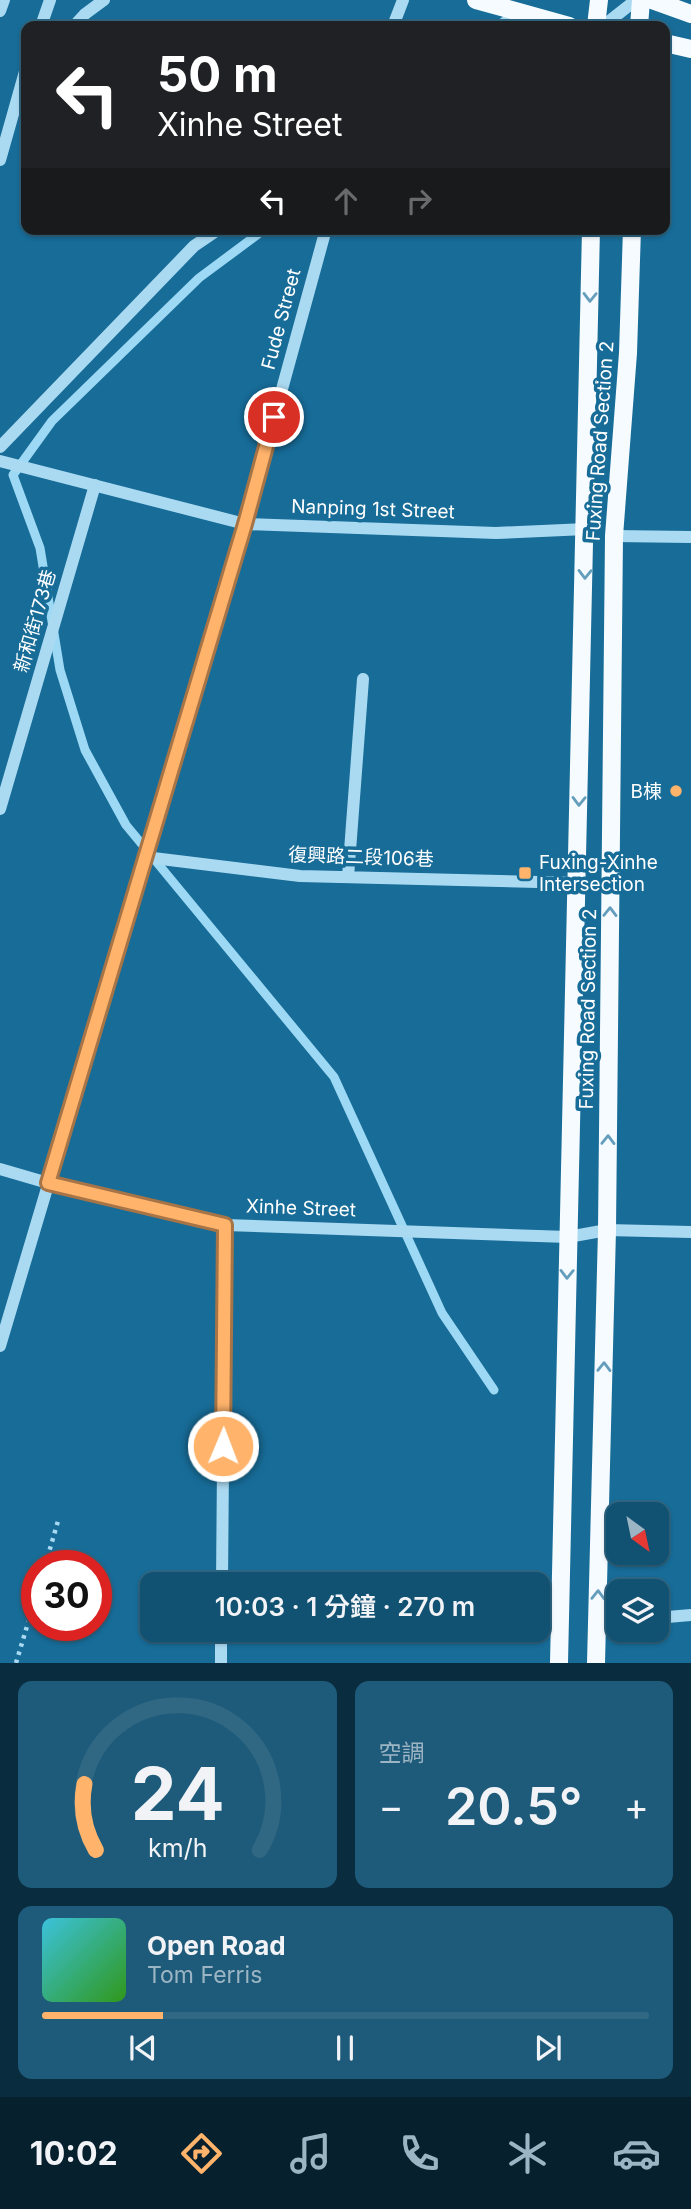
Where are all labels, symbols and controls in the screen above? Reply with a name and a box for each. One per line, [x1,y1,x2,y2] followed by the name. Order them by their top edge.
[157,45,278,104] text: 50 m
[42,49,133,140] icon: left
[157,105,342,144] text: Xinhe Street
[254,182,292,220] icon: left
[327,182,365,220] icon: ahead
[400,182,438,220] icon: right
[256,266,306,372] street label: Fude Street
[582,293,598,303] one-way arrow
[582,340,618,542] street label: Fuxing Road Section 2
[244,387,304,447] pin
[255,398,293,436] icon: arrive
[291,495,455,523] street label: Nanping 1st Street
[9,567,61,675] street label: 新和街173巷
[577,569,592,580] one-way arrow
[631,780,662,803] place label: B棟
[668,783,684,799] marker: B棟
[571,797,587,807] one-way arrow
[288,843,434,871] street label: 復興路二段106巷
[539,851,658,896] place label: Fuxing-Xinhe Intersection
[517,865,533,881] marker: Fuxing-Xinhe Intersection
[602,907,618,917] one-way arrow
[575,908,601,1110] street label: Fuxing Road Section 2
[600,1134,616,1145] one-way arrow
[246,1195,356,1221] street label: Xinhe Street
[559,1269,575,1279] one-way arrow
[596,1362,611,1373] one-way arrow
[186,1409,260,1483] position arrow
[606,1502,668,1564] north arrow
[606,1502,669,1642] map controls
[21,1550,112,1641] speed limit sign: 30
[606,1579,669,1642] button: layers
[590,1589,606,1600] one-way arrow
[215,1591,475,1622] text: 10:03 · 1 分鐘 · 270 m
[379,1739,425,1767] text: 空調
[130,1750,224,1839] text: 24
[445,1775,583,1838] text: 20.5°
[379,1783,404,1829] text: −
[624,1783,649,1829] text: +
[148,1833,207,1863] text: km/h
[147,1930,286,1961] text: Open Road
[147,1961,262,1989] text: Tom Ferris
[124,2029,162,2067] icon: previous
[326,2029,364,2067] icon: pause
[529,2029,567,2067] icon: next
[177,2129,226,2178] icon: directions
[286,2129,335,2178] icon: music
[395,2129,444,2178] icon: phone
[503,2129,552,2178] icon: climate
[612,2129,661,2178] icon: car
[30,2134,118,2173] text: 10:02

